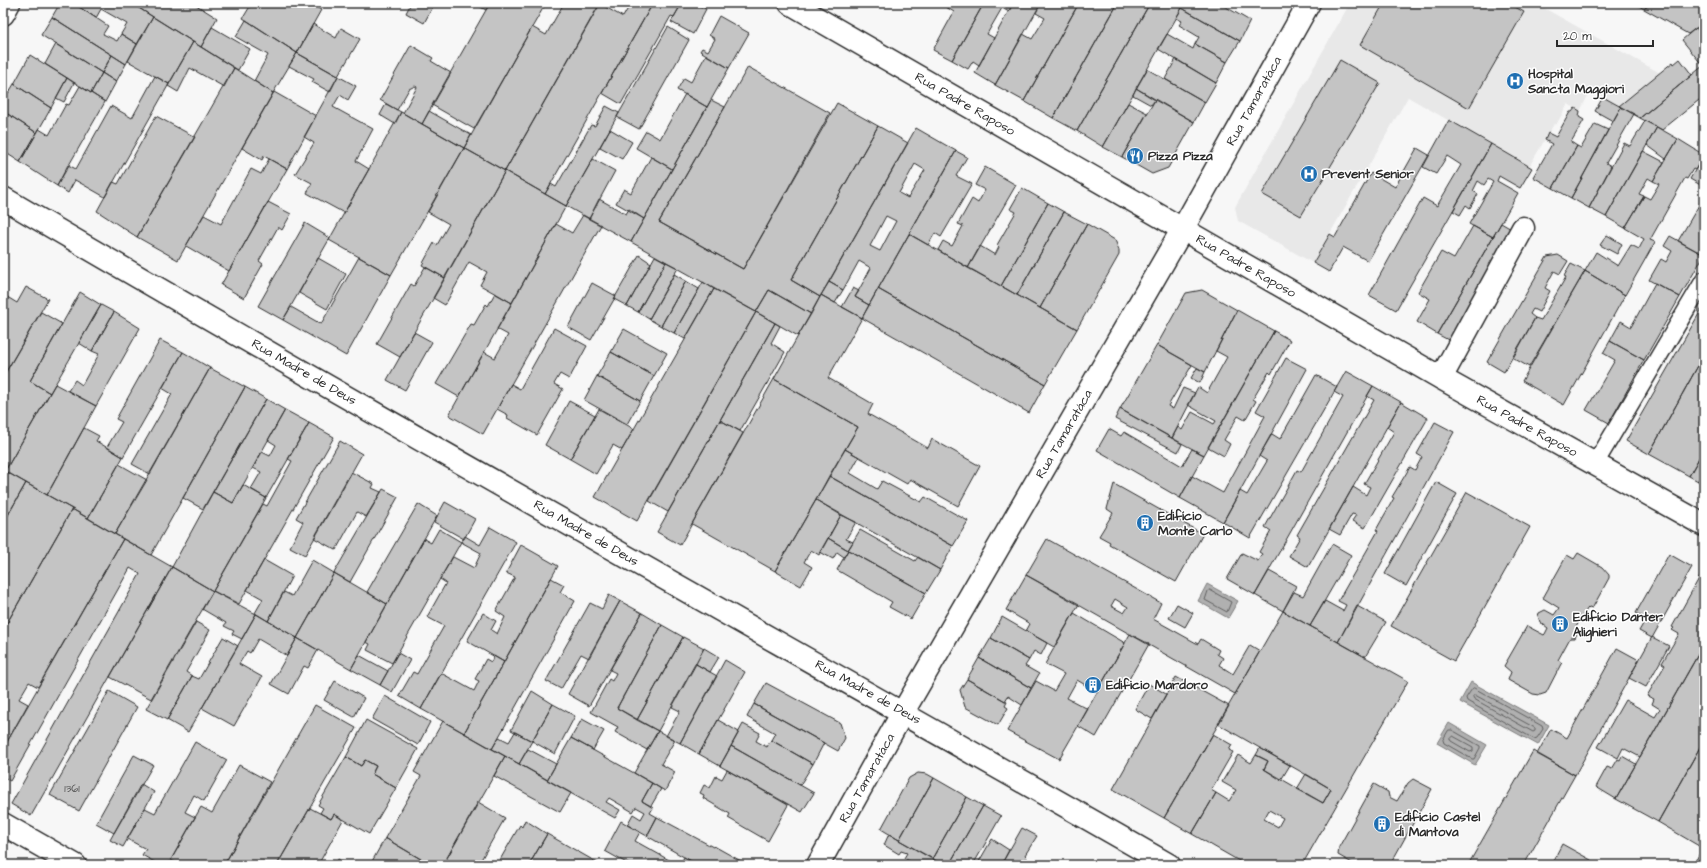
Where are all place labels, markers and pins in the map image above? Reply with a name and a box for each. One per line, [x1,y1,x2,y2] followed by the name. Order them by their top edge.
[1527,65,1625,100] place label: Hospital Sancta Maggiori
[1505,71,1525,91] hospital icon: Hospital Sancta Maggiori
[1125,146,1145,166] restaurant icon: Pizza Pizza
[1148,147,1213,165] place label: Pizza Pizza
[1299,164,1319,184] hospital icon: Prevent Senior
[1322,165,1414,183] place label: Prevent Senior
[1158,507,1233,540] place label: Edifício Monte Carlo
[1135,513,1155,533] building icon: Edifício Monte Carlo
[1573,608,1664,643] place label: Edifício Danter Alighieri
[1550,614,1570,634] building icon: Edifício Danter Alighieri
[1083,675,1103,695] building icon: Edificio Mardoro
[1106,676,1208,694] place label: Edificio Mardoro
[1394,808,1480,841] place label: Edificio Castel di Mantova
[1372,814,1392,834] building icon: Edificio Castel di Mantova

